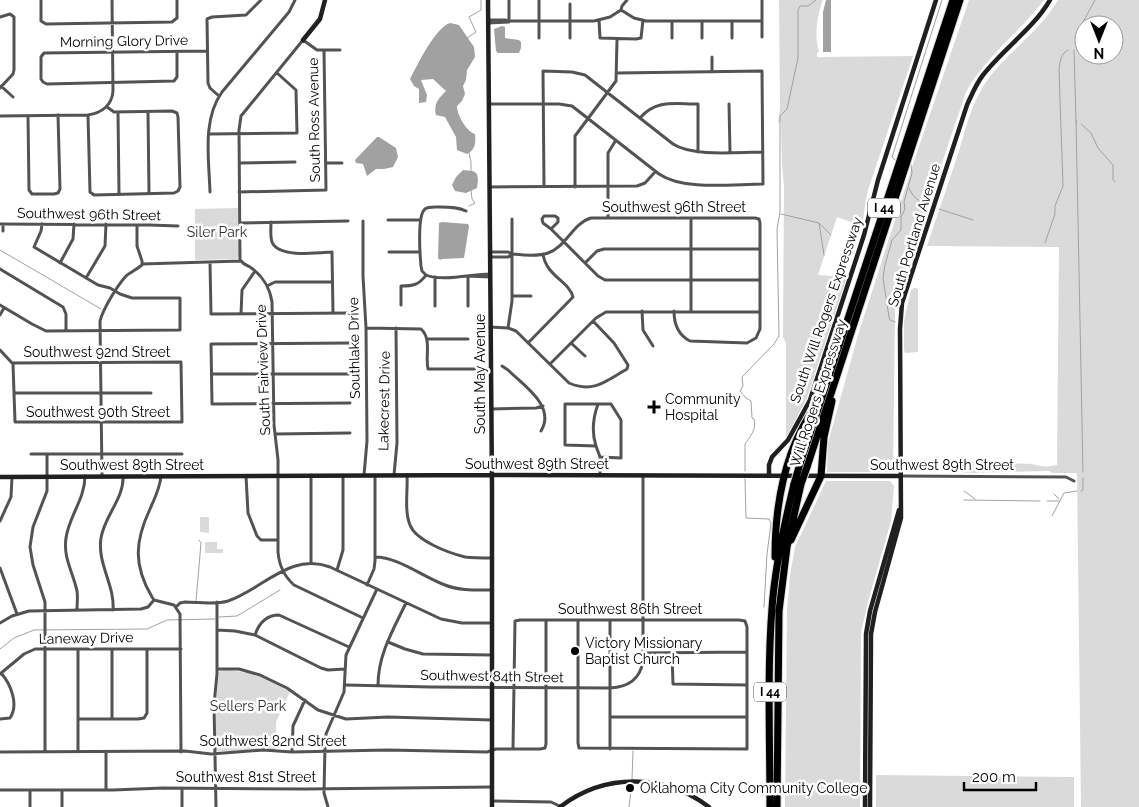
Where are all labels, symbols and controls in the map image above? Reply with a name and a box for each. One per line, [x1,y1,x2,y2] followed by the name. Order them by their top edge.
[1074,15,1124,65] north arrow
[60,32,188,50] street label: Morning Glory Drive
[1094,45,1104,61] text: N
[305,58,323,182] street label: South Ross Avenue
[885,162,943,308] street label: South Portland Avenue
[868,198,900,218] road number: I 44
[602,199,746,215] street label: Southwest 96th Street
[17,205,161,223] street label: Southwest 96th Street
[786,214,866,406] street label: South Will Rogers Expressway
[187,224,248,240] park label: Siler Park
[345,297,363,399] street label: Southlake Drive
[253,304,273,436] street label: South Fairview Drive
[472,314,488,434] street label: South May Avenue
[786,317,850,469] street label: Will Rogers Expressway
[24,344,171,360] street label: Southwest 92nd Street
[375,351,393,451] street label: Lakecrest Drive
[665,391,741,423] place label: Community Hospital
[647,400,661,414] marker: Community Hospital
[26,404,170,420] street label: Southwest 90th Street
[465,456,609,472] street label: Southwest 89th Street
[60,457,204,473] street label: Southwest 89th Street
[870,457,1014,473] street label: Southwest 89th Street
[558,601,702,617] street label: Southwest 86th Street
[38,629,134,647] street label: Laneway Drive
[585,635,703,667] place label: Victory Missionary Baptist Church
[569,645,581,657] marker: Victory Missionary Baptist Church
[420,667,564,685] street label: Southwest 84th Street
[754,682,786,702] road number: I 44
[210,698,287,714] park label: Sellers Park
[199,733,347,749] street label: Southwest 82nd Street
[964,760,1036,792] scale bar
[972,768,1016,786] text: 200 m
[176,769,316,785] street label: Southwest 81st Street
[640,780,867,796] place label: Oklahoma City Community College
[624,782,636,794] marker: Oklahoma City Community College

